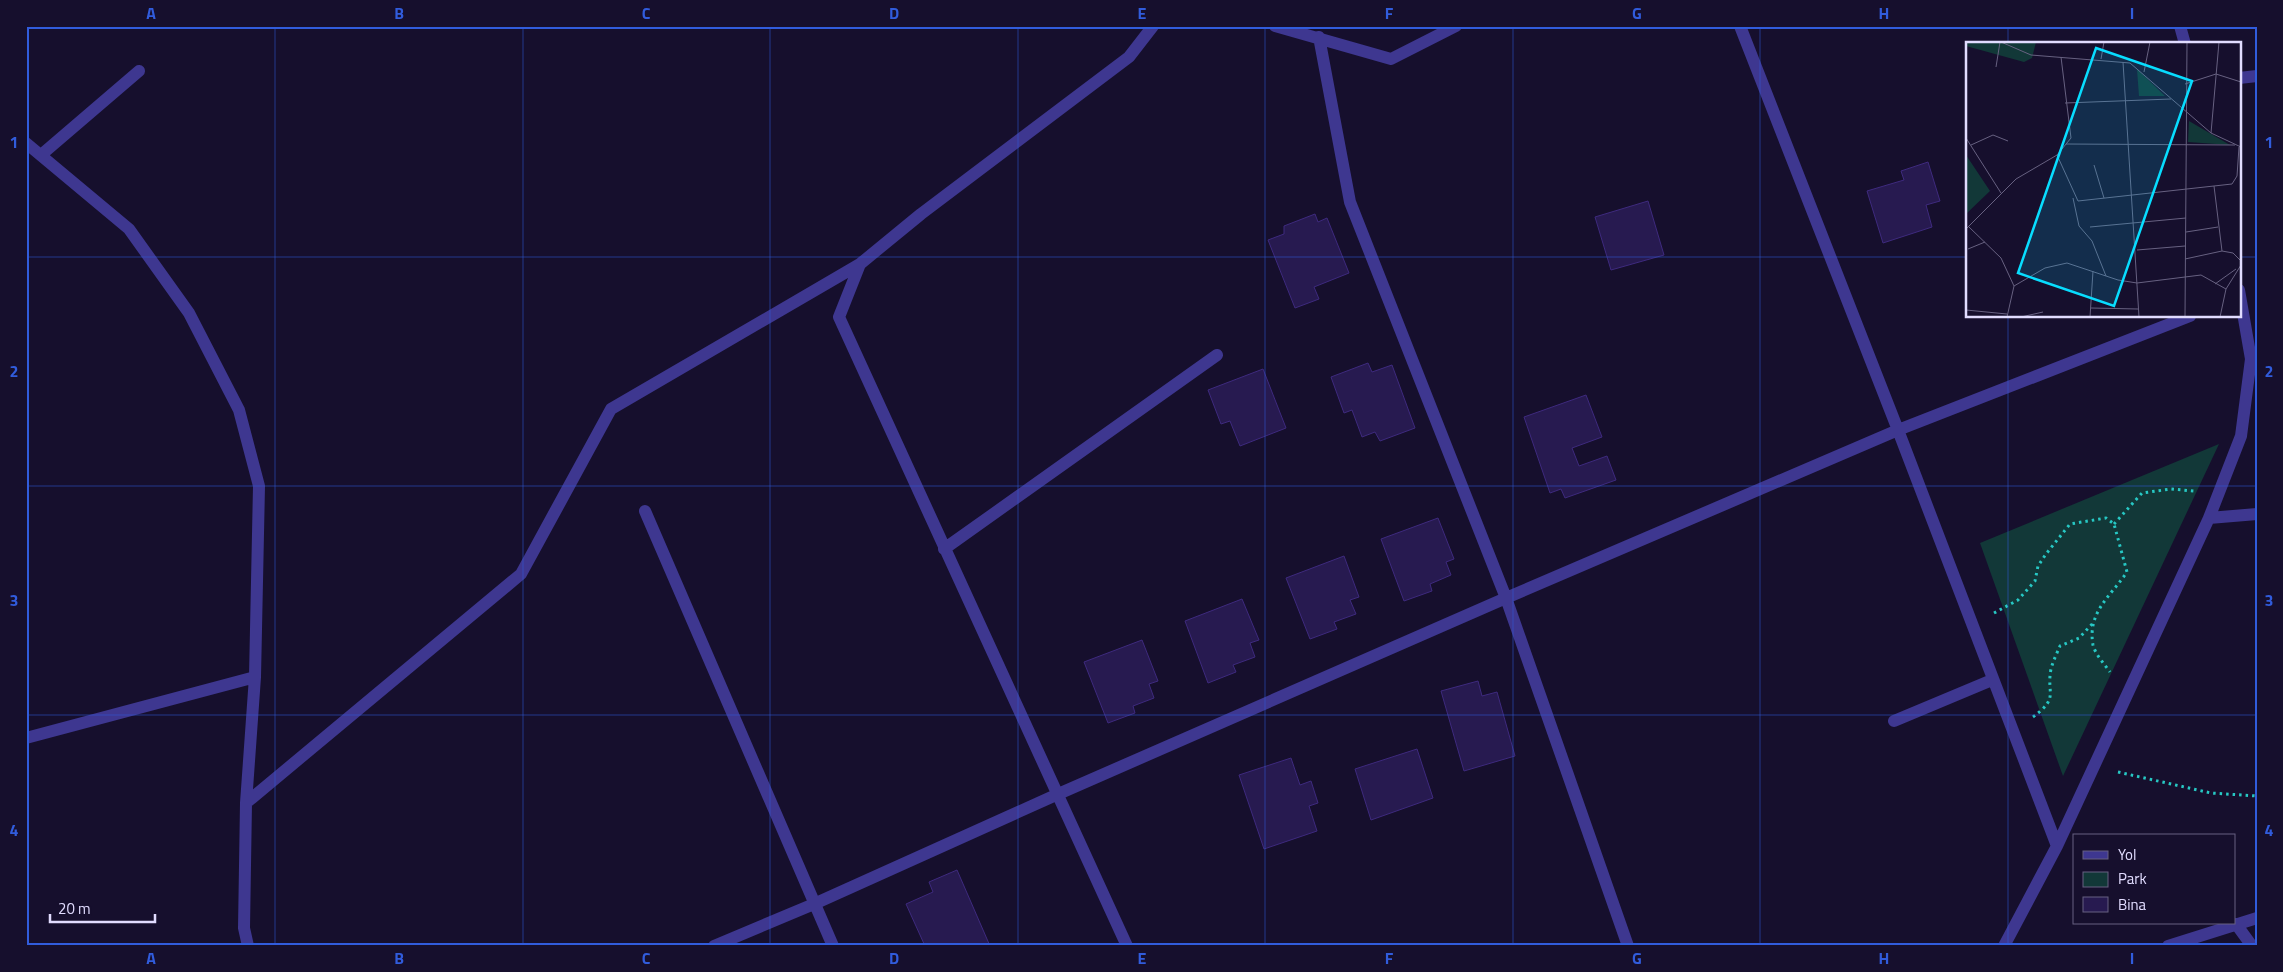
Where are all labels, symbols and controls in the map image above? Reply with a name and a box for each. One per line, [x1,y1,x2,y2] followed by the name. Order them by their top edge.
[146,1,156,25] text: A
[394,1,404,25] text: B
[642,1,651,25] text: C
[889,1,899,25] text: D
[1138,1,1147,25] text: E
[1385,1,1394,25] text: F
[1632,1,1642,25] text: G
[1879,1,1889,25] text: H
[2130,1,2134,25] text: I
[1966,42,2240,318] inset map
[10,130,18,154] text: 1
[2265,130,2273,154] text: 1
[10,359,18,383] text: 2
[2265,359,2273,383] text: 2
[10,588,18,612] text: 3
[2265,588,2273,612] text: 3
[10,818,19,842] text: 4
[2265,818,2274,842] text: 4
[2073,834,2236,924] legend
[2118,843,2136,866] text: Yol
[2118,867,2147,890] text: Park
[50,892,155,924] scale bar
[2118,893,2147,916] text: Bina
[58,897,91,920] text: 20 m
[146,946,156,970] text: A
[394,946,404,970] text: B
[642,946,651,970] text: C
[889,946,899,970] text: D
[1138,946,1147,970] text: E
[1385,946,1394,970] text: F
[1632,946,1642,970] text: G
[1879,946,1889,970] text: H
[2130,946,2134,970] text: I

